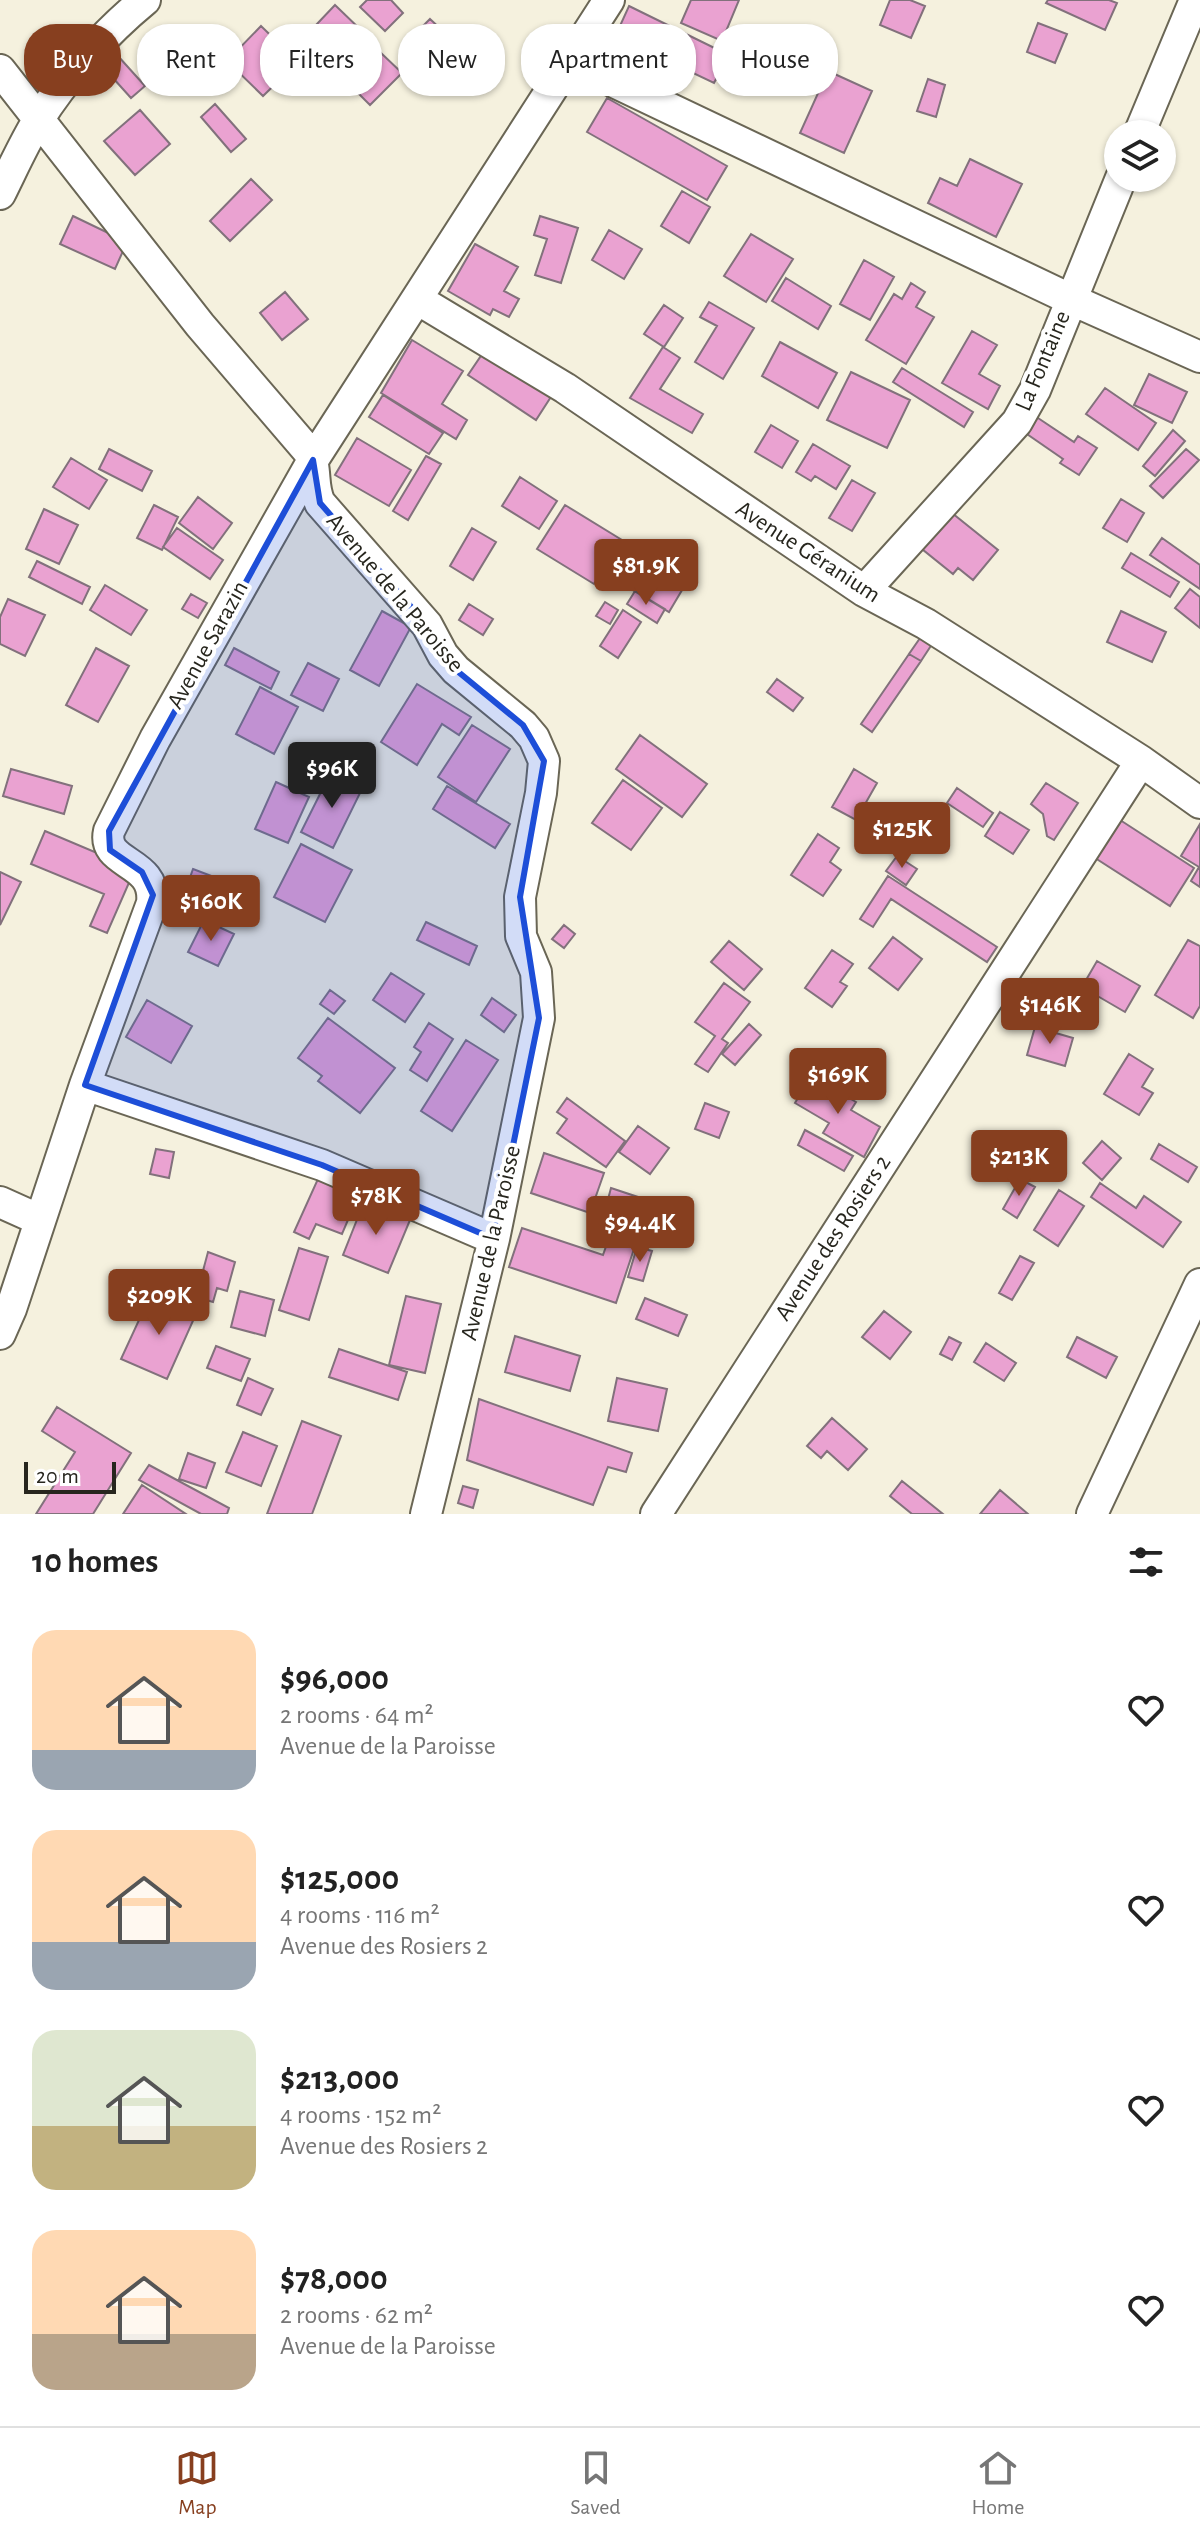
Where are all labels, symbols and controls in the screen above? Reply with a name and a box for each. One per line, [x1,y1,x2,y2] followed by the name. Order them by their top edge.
[24,24,121,96] chip: Buy
[137,24,244,96] chip: Rent
[260,24,382,96] chip: Filters
[398,24,505,96] chip: New
[521,24,696,96] chip: Apartment
[712,24,838,96] chip: House
[1104,120,1176,192] map controls
[1104,120,1176,192] button: layers
[1011,307,1075,415] street label: La Fontaine
[732,497,884,607] street label: Avenue Géranium
[322,509,468,677] street label: Avenue de la Paroisse
[581,539,711,607] pin: $81.9K
[612,552,680,578] text: $81.9K
[163,577,253,713] street label: Avenue Sarazin
[285,742,379,810] pin: $96K
[306,755,358,781] text: $96K
[846,802,958,870] pin: $125K
[872,815,932,841] text: $125K
[155,875,267,943] pin: $160K
[180,888,242,914] text: $160K
[994,978,1106,1046] pin: $146K
[1019,991,1081,1017] text: $146K
[782,1048,894,1116] pin: $169K
[807,1061,869,1087] text: $169K
[963,1130,1075,1198] pin: $213K
[457,1143,525,1343] street label: Avenue de la Paroisse
[989,1143,1049,1169] text: $213K
[771,1151,895,1325] street label: Avenue des Rosiers 2
[329,1169,423,1237] pin: $78K
[351,1182,401,1208] text: $78K
[575,1196,705,1264] pin: $94.4K
[604,1209,676,1235] text: $94.4K
[103,1269,215,1337] pin: $209K
[126,1282,192,1308] text: $209K
[24,1458,116,1494] scale bar
[36,1465,79,1487] text: 20 m
[1124,1540,1168,1584] icon: filters
[32,1545,158,1579] text: 10 homes
[96,1662,192,1758] icon: home
[280,1662,389,1696] text: $96,000
[1124,1688,1168,1732] icon: heart
[280,1702,434,1728] text: 2 rooms · 64 m²
[280,1733,496,1759] text: Avenue de la Paroisse
[96,1862,192,1958] icon: home
[280,1862,399,1896] text: $125,000
[1124,1888,1168,1932] icon: heart
[280,1902,440,1928] text: 4 rooms · 116 m²
[280,1933,488,1959] text: Avenue des Rosiers 2
[96,2062,192,2158] icon: home
[280,2062,399,2096] text: $213,000
[1124,2088,1168,2132] icon: heart
[280,2102,441,2128] text: 4 rooms · 152 m²
[280,2133,488,2159] text: Avenue des Rosiers 2
[96,2262,192,2358] icon: home
[280,2262,388,2296] text: $78,000
[1124,2288,1168,2332] icon: heart
[280,2302,433,2328] text: 2 rooms · 62 m²
[280,2333,496,2359] text: Avenue de la Paroisse
[175,2446,219,2520] tab: Map
[570,2446,621,2520] tab: Saved
[972,2446,1025,2520] tab: Home

